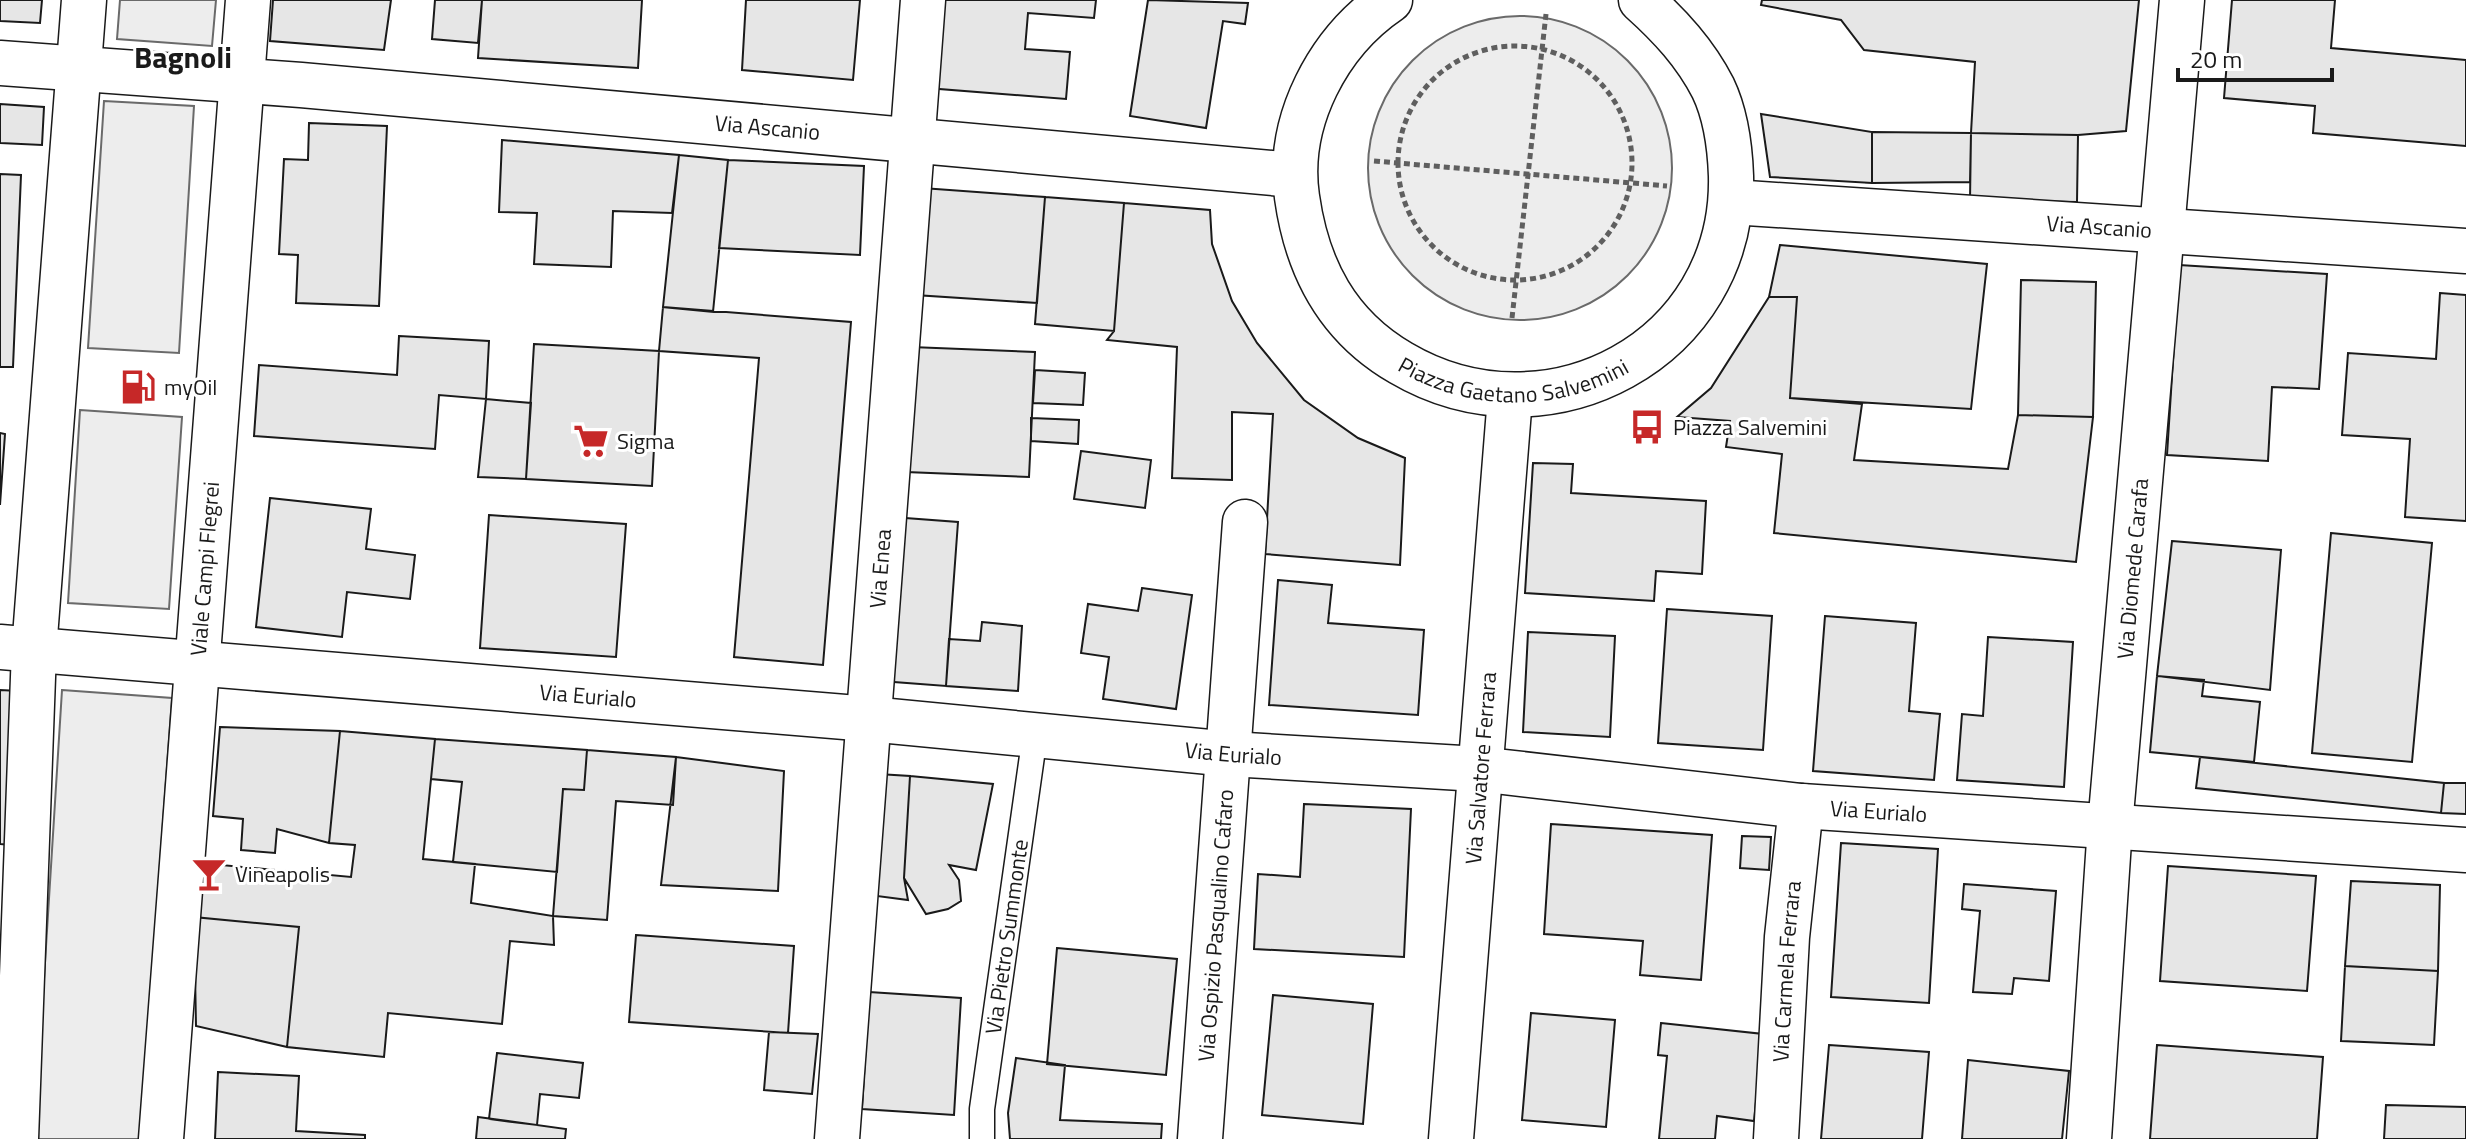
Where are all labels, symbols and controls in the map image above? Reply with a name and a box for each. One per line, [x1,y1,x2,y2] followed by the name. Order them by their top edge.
[2178,32,2332,82] scale bar
[134,34,232,80] district label: Bagnoli
[2190,41,2242,77] text: 20 m
[713,106,821,149] street label: Via Ascanio
[2045,206,2153,247] street label: Via Ascanio
[1394,345,1630,371] street label: Piazza Gaetano Salvemini
[1392,348,1635,412] text: Piazza Gaetano Salvemini
[119,368,157,406] fuel station icon: myOil
[164,370,217,404] place label: myOil
[1628,408,1666,446] bus stop icon: Piazza Salvemini
[1673,410,1827,444] place label: Piazza Salvemini
[572,422,610,460] supermarket icon: Sigma
[617,424,674,458] place label: Sigma
[2108,477,2157,660] street label: Via Diomede Carafa
[181,480,228,657] street label: Viale Campi Flegrei
[860,528,900,610] street label: Via Enea
[1456,671,1505,866] street label: Via Salvatore Ferrara
[538,675,638,717] street label: Via Eurialo
[1183,733,1283,774] street label: Via Eurialo
[1189,788,1242,1063] street label: Via Ospizio Pasqualino Cafaro
[1829,791,1928,831] street label: Via Eurialo
[976,837,1037,1036] street label: Via Pietro Summonte
[190,855,228,893] bar icon: Vineapolis
[235,857,330,891] place label: Vineapolis
[1763,879,1810,1063] street label: Via Carmela Ferrara

